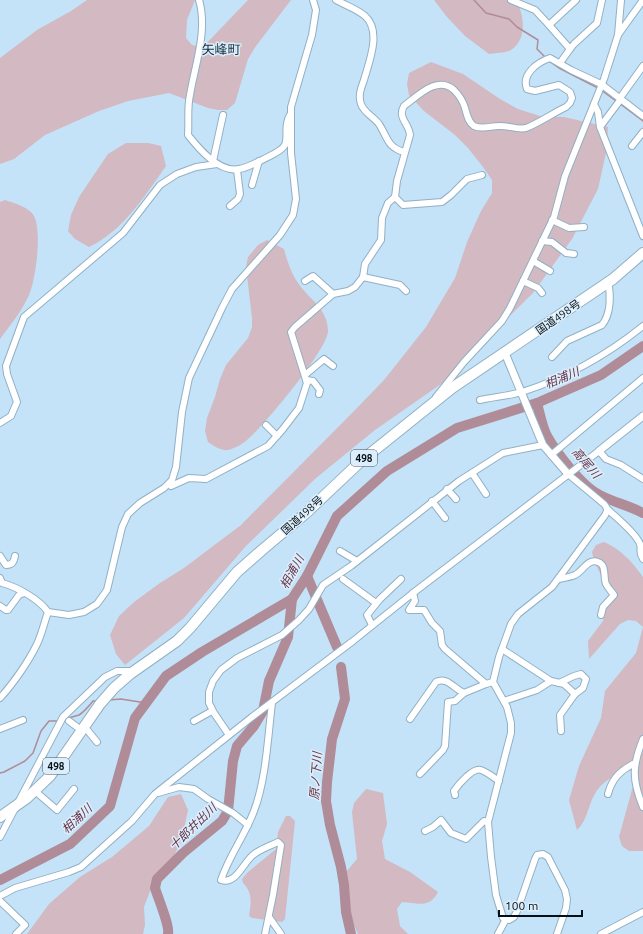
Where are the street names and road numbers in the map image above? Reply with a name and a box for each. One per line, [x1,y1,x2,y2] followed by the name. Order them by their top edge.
[533,297,583,337] street label: 国道498号
[351,450,377,466] road number: 498
[279,493,325,537] street label: 国道498号
[43,758,69,774] road number: 498

